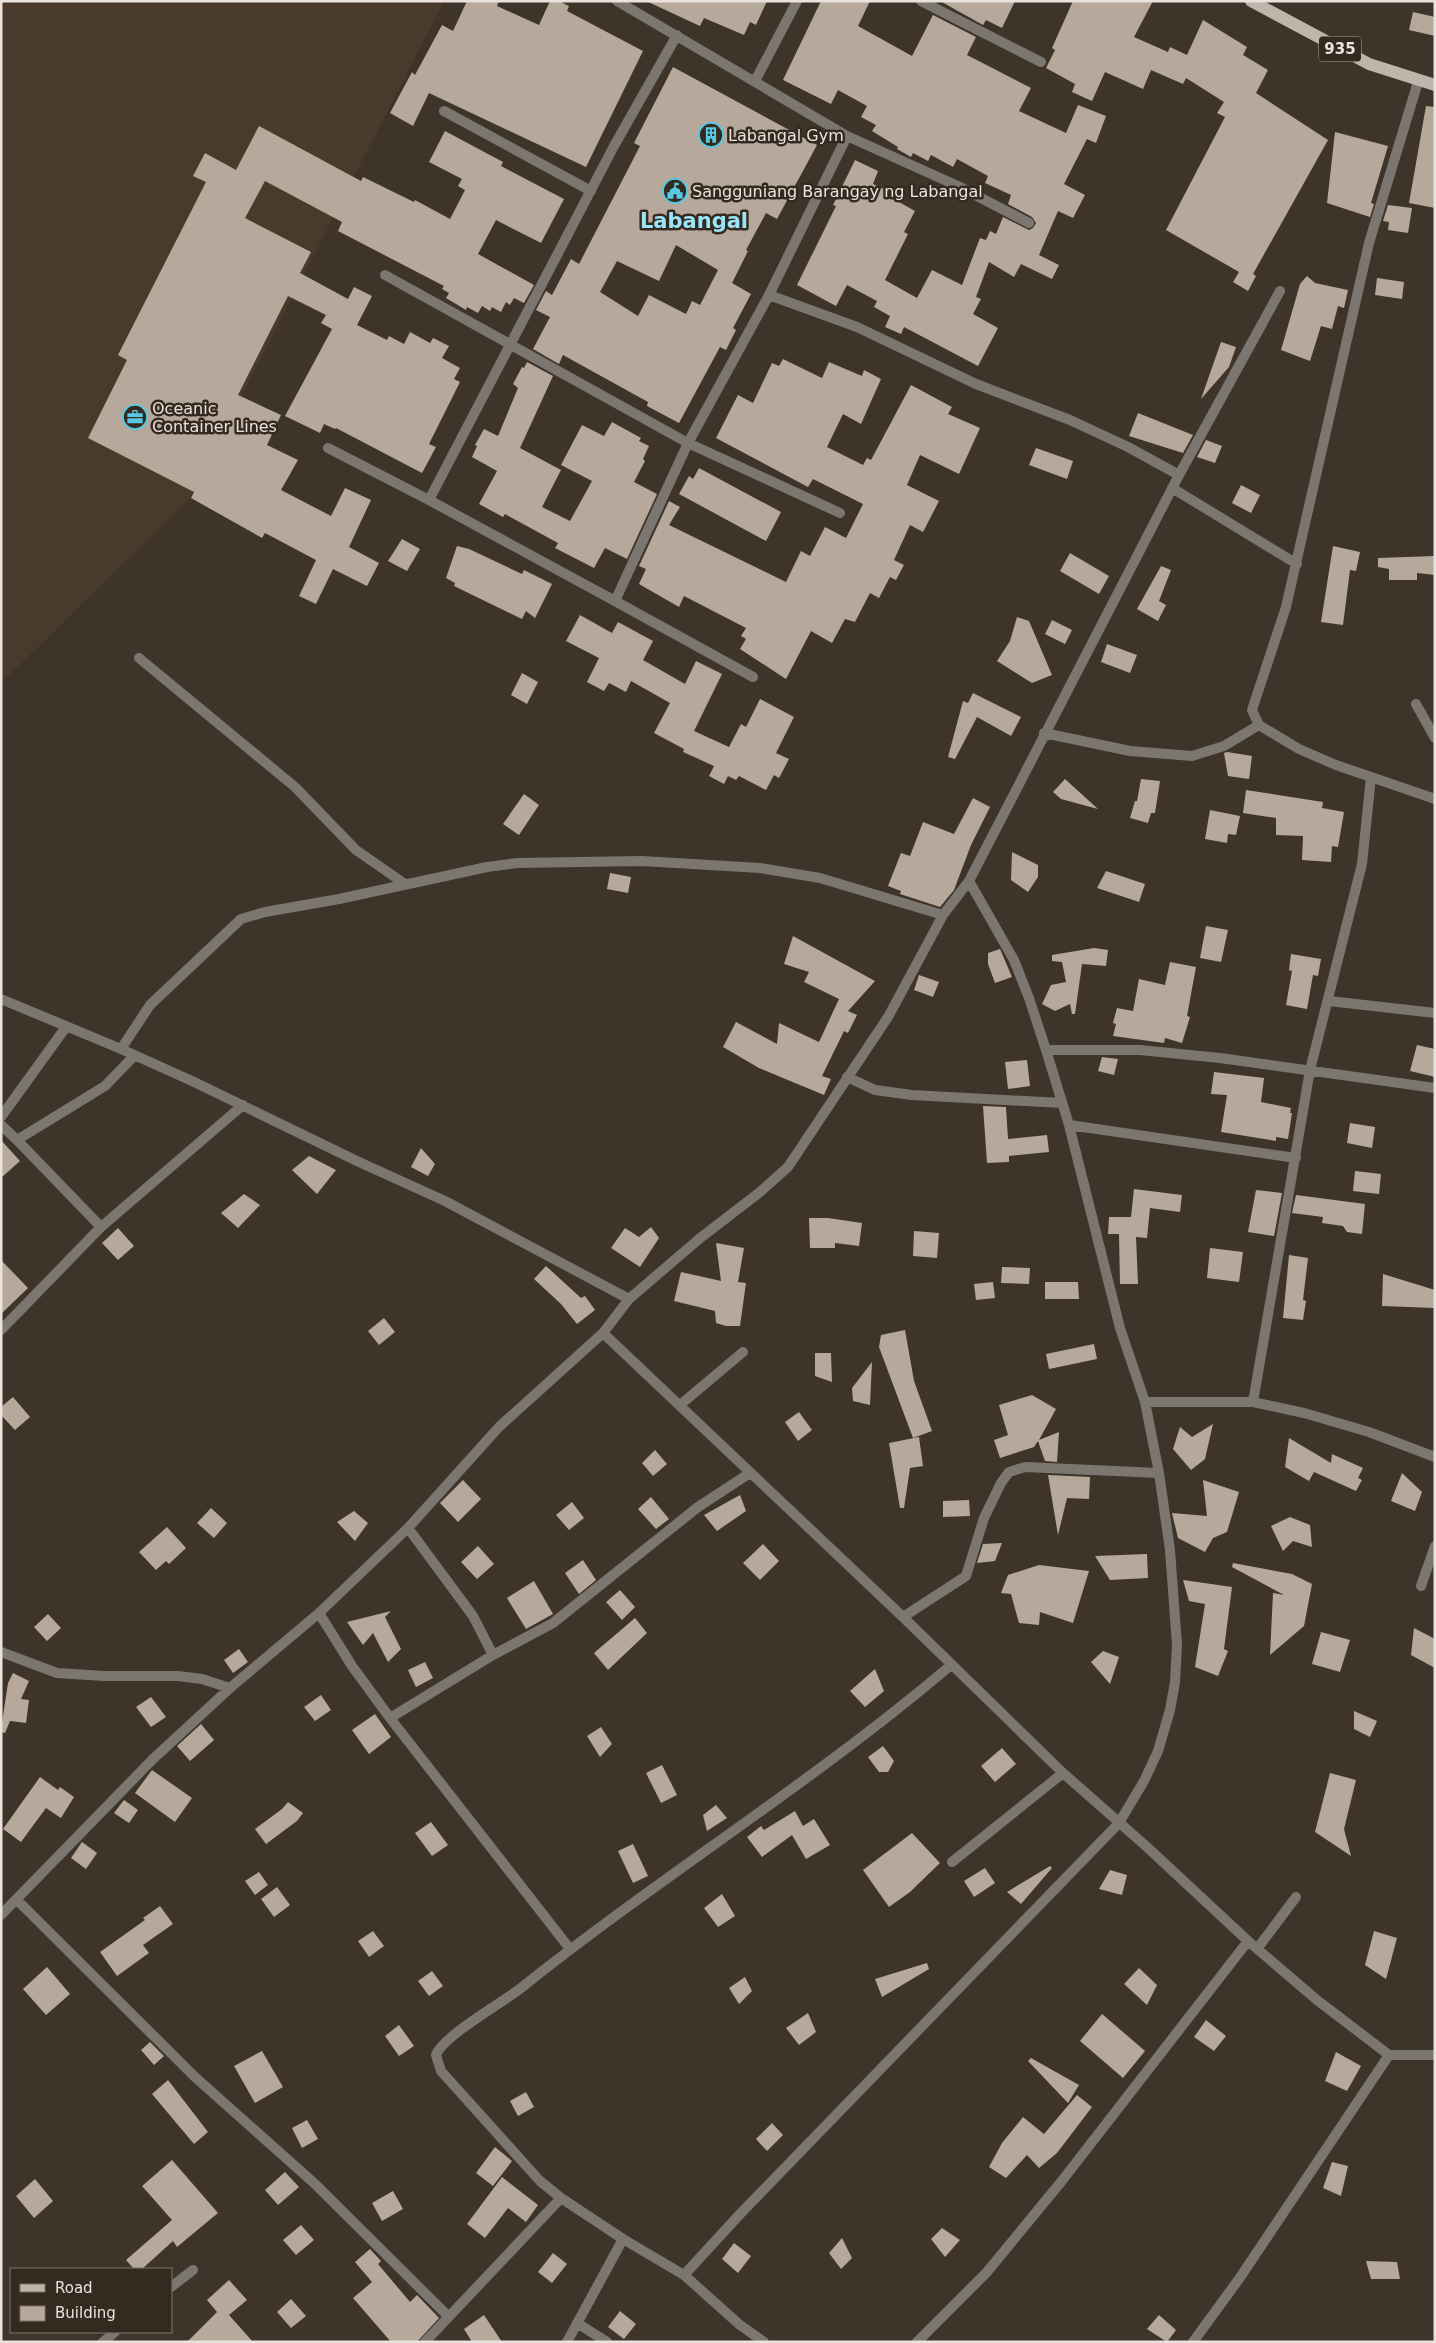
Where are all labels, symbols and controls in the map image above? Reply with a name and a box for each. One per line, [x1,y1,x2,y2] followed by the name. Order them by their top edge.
[1319,36,1361,62] road number: 935
[698,122,724,148] building icon: Labangal Gym
[728,126,844,145] place label: Labangal Gym
[662,178,688,204] public building icon: Sangguniang Barangay ng Labangal
[692,182,983,201] place label: Sangguniang Barangay ng Labangal
[640,209,748,233] district label: Labangal
[152,399,277,436] place label: Oceanic Container Lines
[122,404,148,430] office icon: Oceanic Container Lines
[10,2268,172,2333] legend
[55,2279,93,2297] text: Road
[55,2304,116,2322] text: Building

